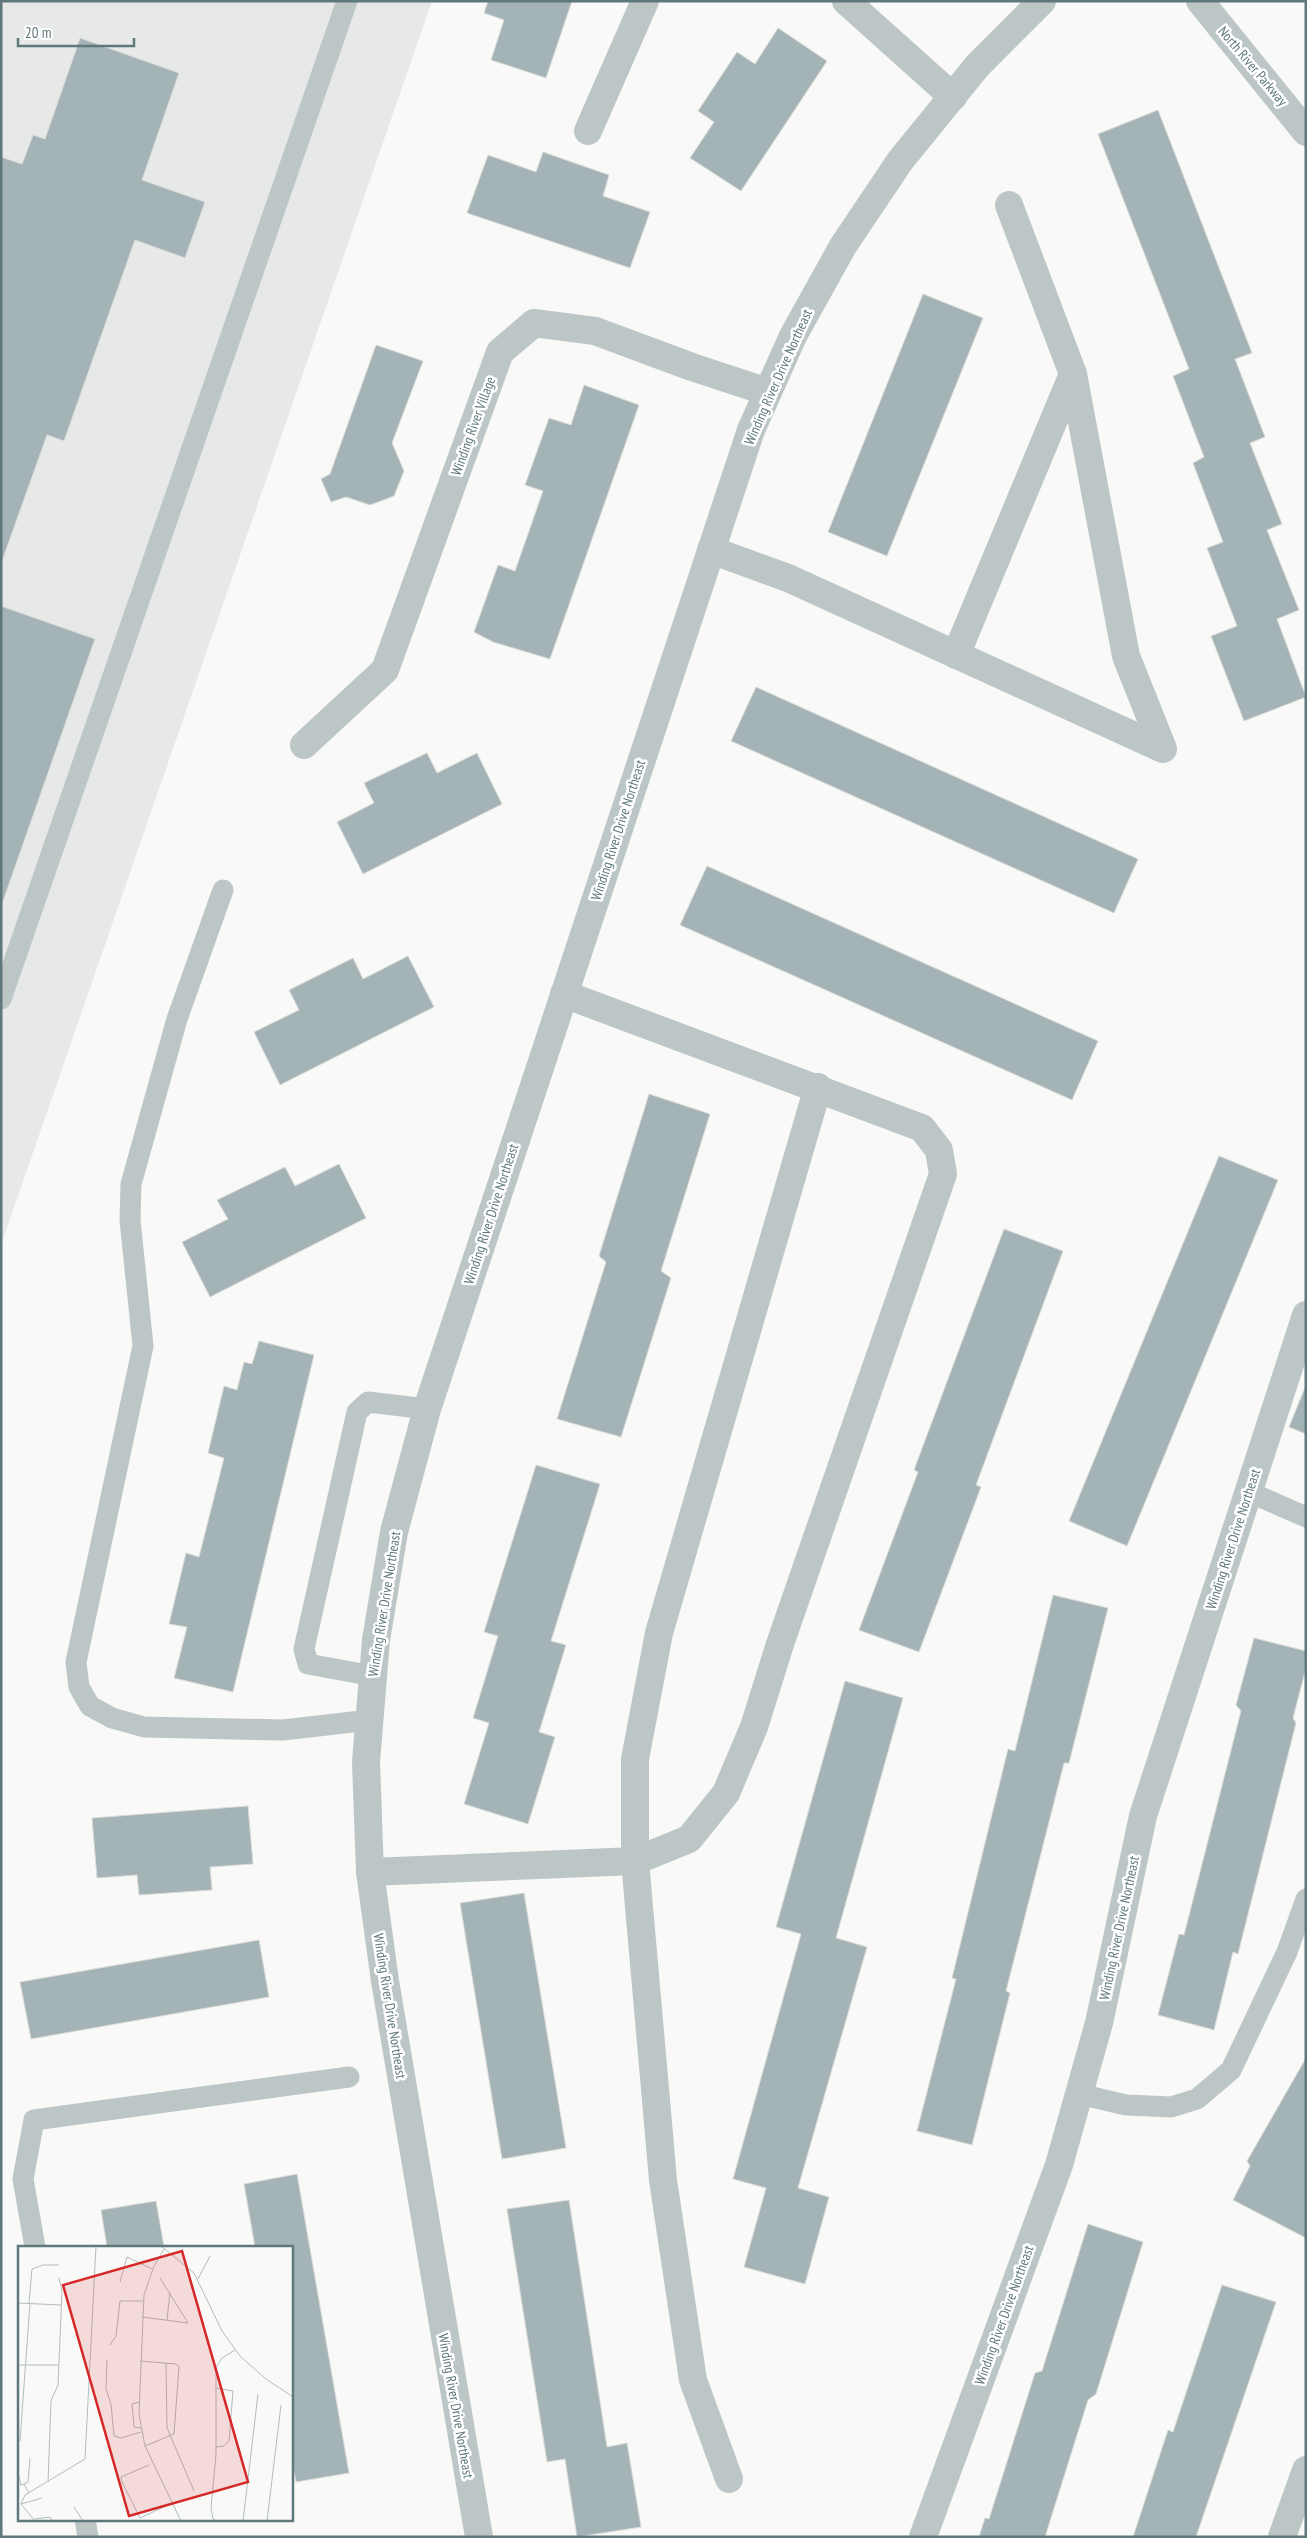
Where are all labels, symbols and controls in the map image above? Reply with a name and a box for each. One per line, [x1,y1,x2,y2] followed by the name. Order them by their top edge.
[18,15,134,47] scale bar
[25,23,51,42] text: 20 m
[1214,23,1292,110] street label: North River Parkway
[740,306,816,448] street label: Winding River Drive Northeast
[447,374,499,478] street label: Winding River Village
[587,757,649,903] street label: Winding River Drive Northeast
[460,1141,522,1287] street label: Winding River Drive Northeast
[1202,1466,1264,1612] street label: Winding River Drive Northeast
[364,1530,404,1678] street label: Winding River Drive Northeast
[1095,1854,1143,2002] street label: Winding River Drive Northeast
[370,1932,410,2080] street label: Winding River Drive Northeast
[970,2243,1038,2387] street label: Winding River Drive Northeast
[18,2246,292,2520] inset map
[434,2332,478,2480] street label: Winding River Drive Northeast

